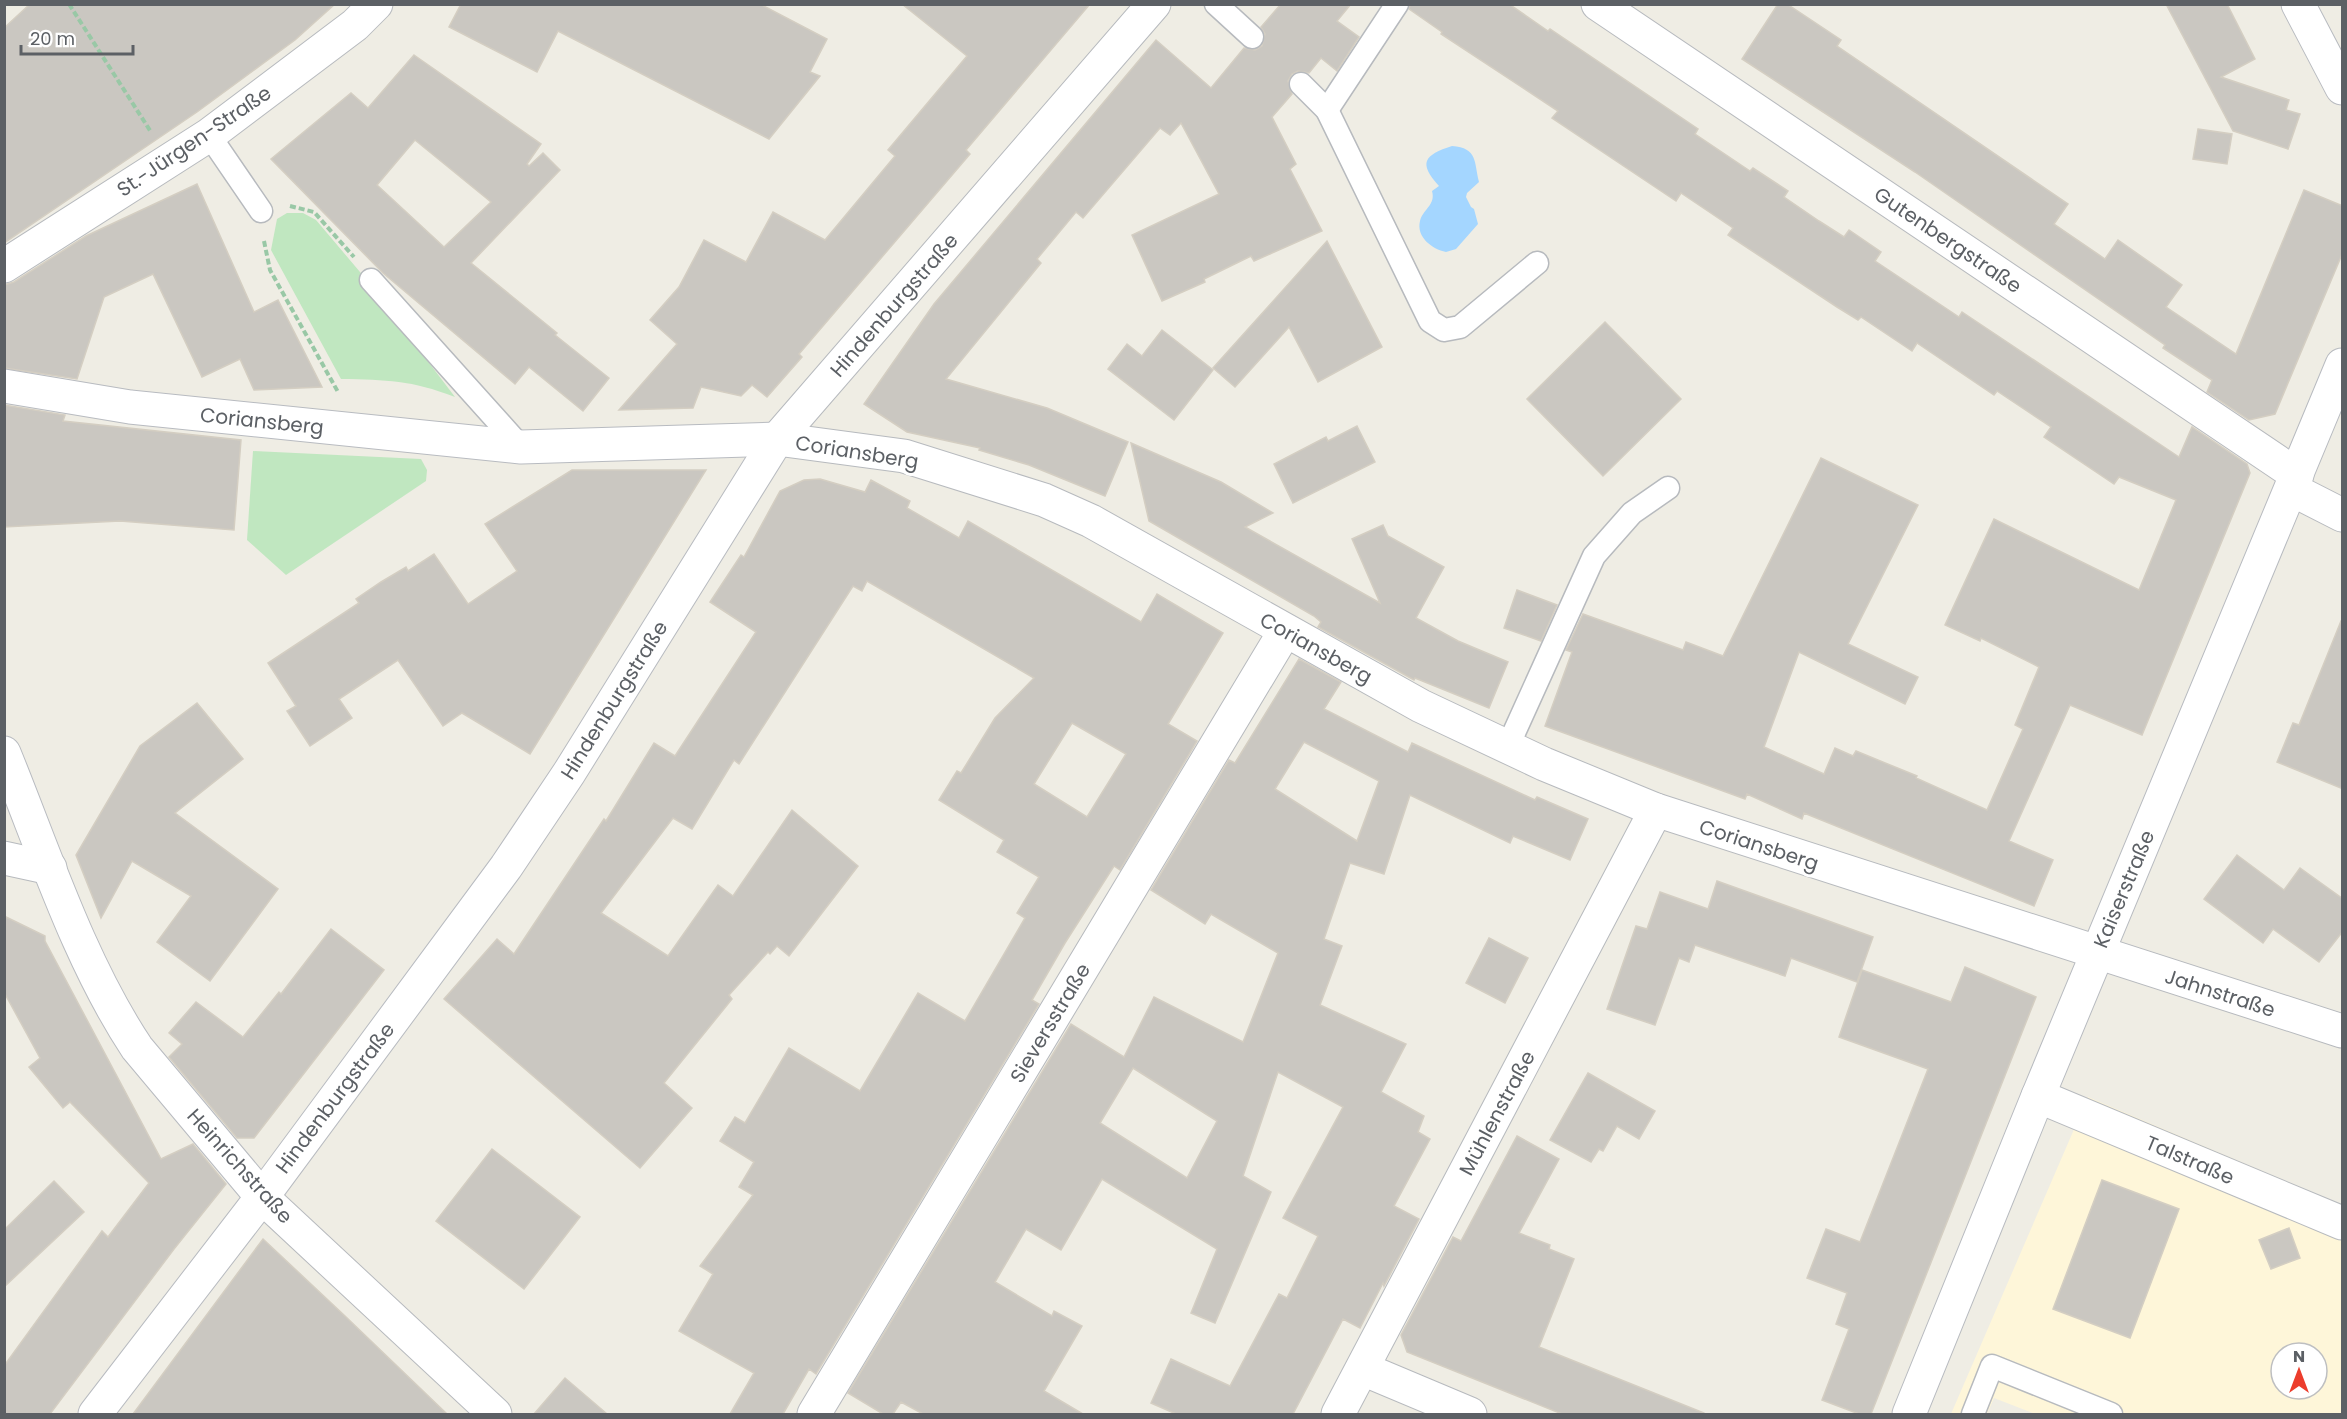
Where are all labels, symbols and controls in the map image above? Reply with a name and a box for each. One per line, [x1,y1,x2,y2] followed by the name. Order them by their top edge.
[21,18,134,56] scale bar
[30,26,75,51] text: 20 m
[111,79,277,203] street label: St.-Jürgen-Straße
[1869,180,2027,300] street label: Gutenbergstraße
[824,227,964,383] street label: Hindenburgstraße
[199,401,325,441] street label: Coriansberg
[793,428,921,476] street label: Coriansberg
[1255,606,1377,690] street label: Coriansberg
[554,615,674,785] street label: Hindenburgstraße
[1696,812,1822,878] street label: Coriansberg
[2087,826,2161,952] street label: Kaiserstraße
[1003,958,1097,1088] street label: Sieversstraße
[2161,962,2279,1024] street label: Jahnstraße
[269,1017,401,1179] street label: Hindenburgstraße
[1452,1046,1542,1180] street label: Mühlenstraße
[181,1102,299,1230] street label: Heinrichstraße
[2141,1129,2239,1191] street label: Talstraße
[2269,1341,2329,1401] north arrow
[2293,1345,2305,1368] text: N

